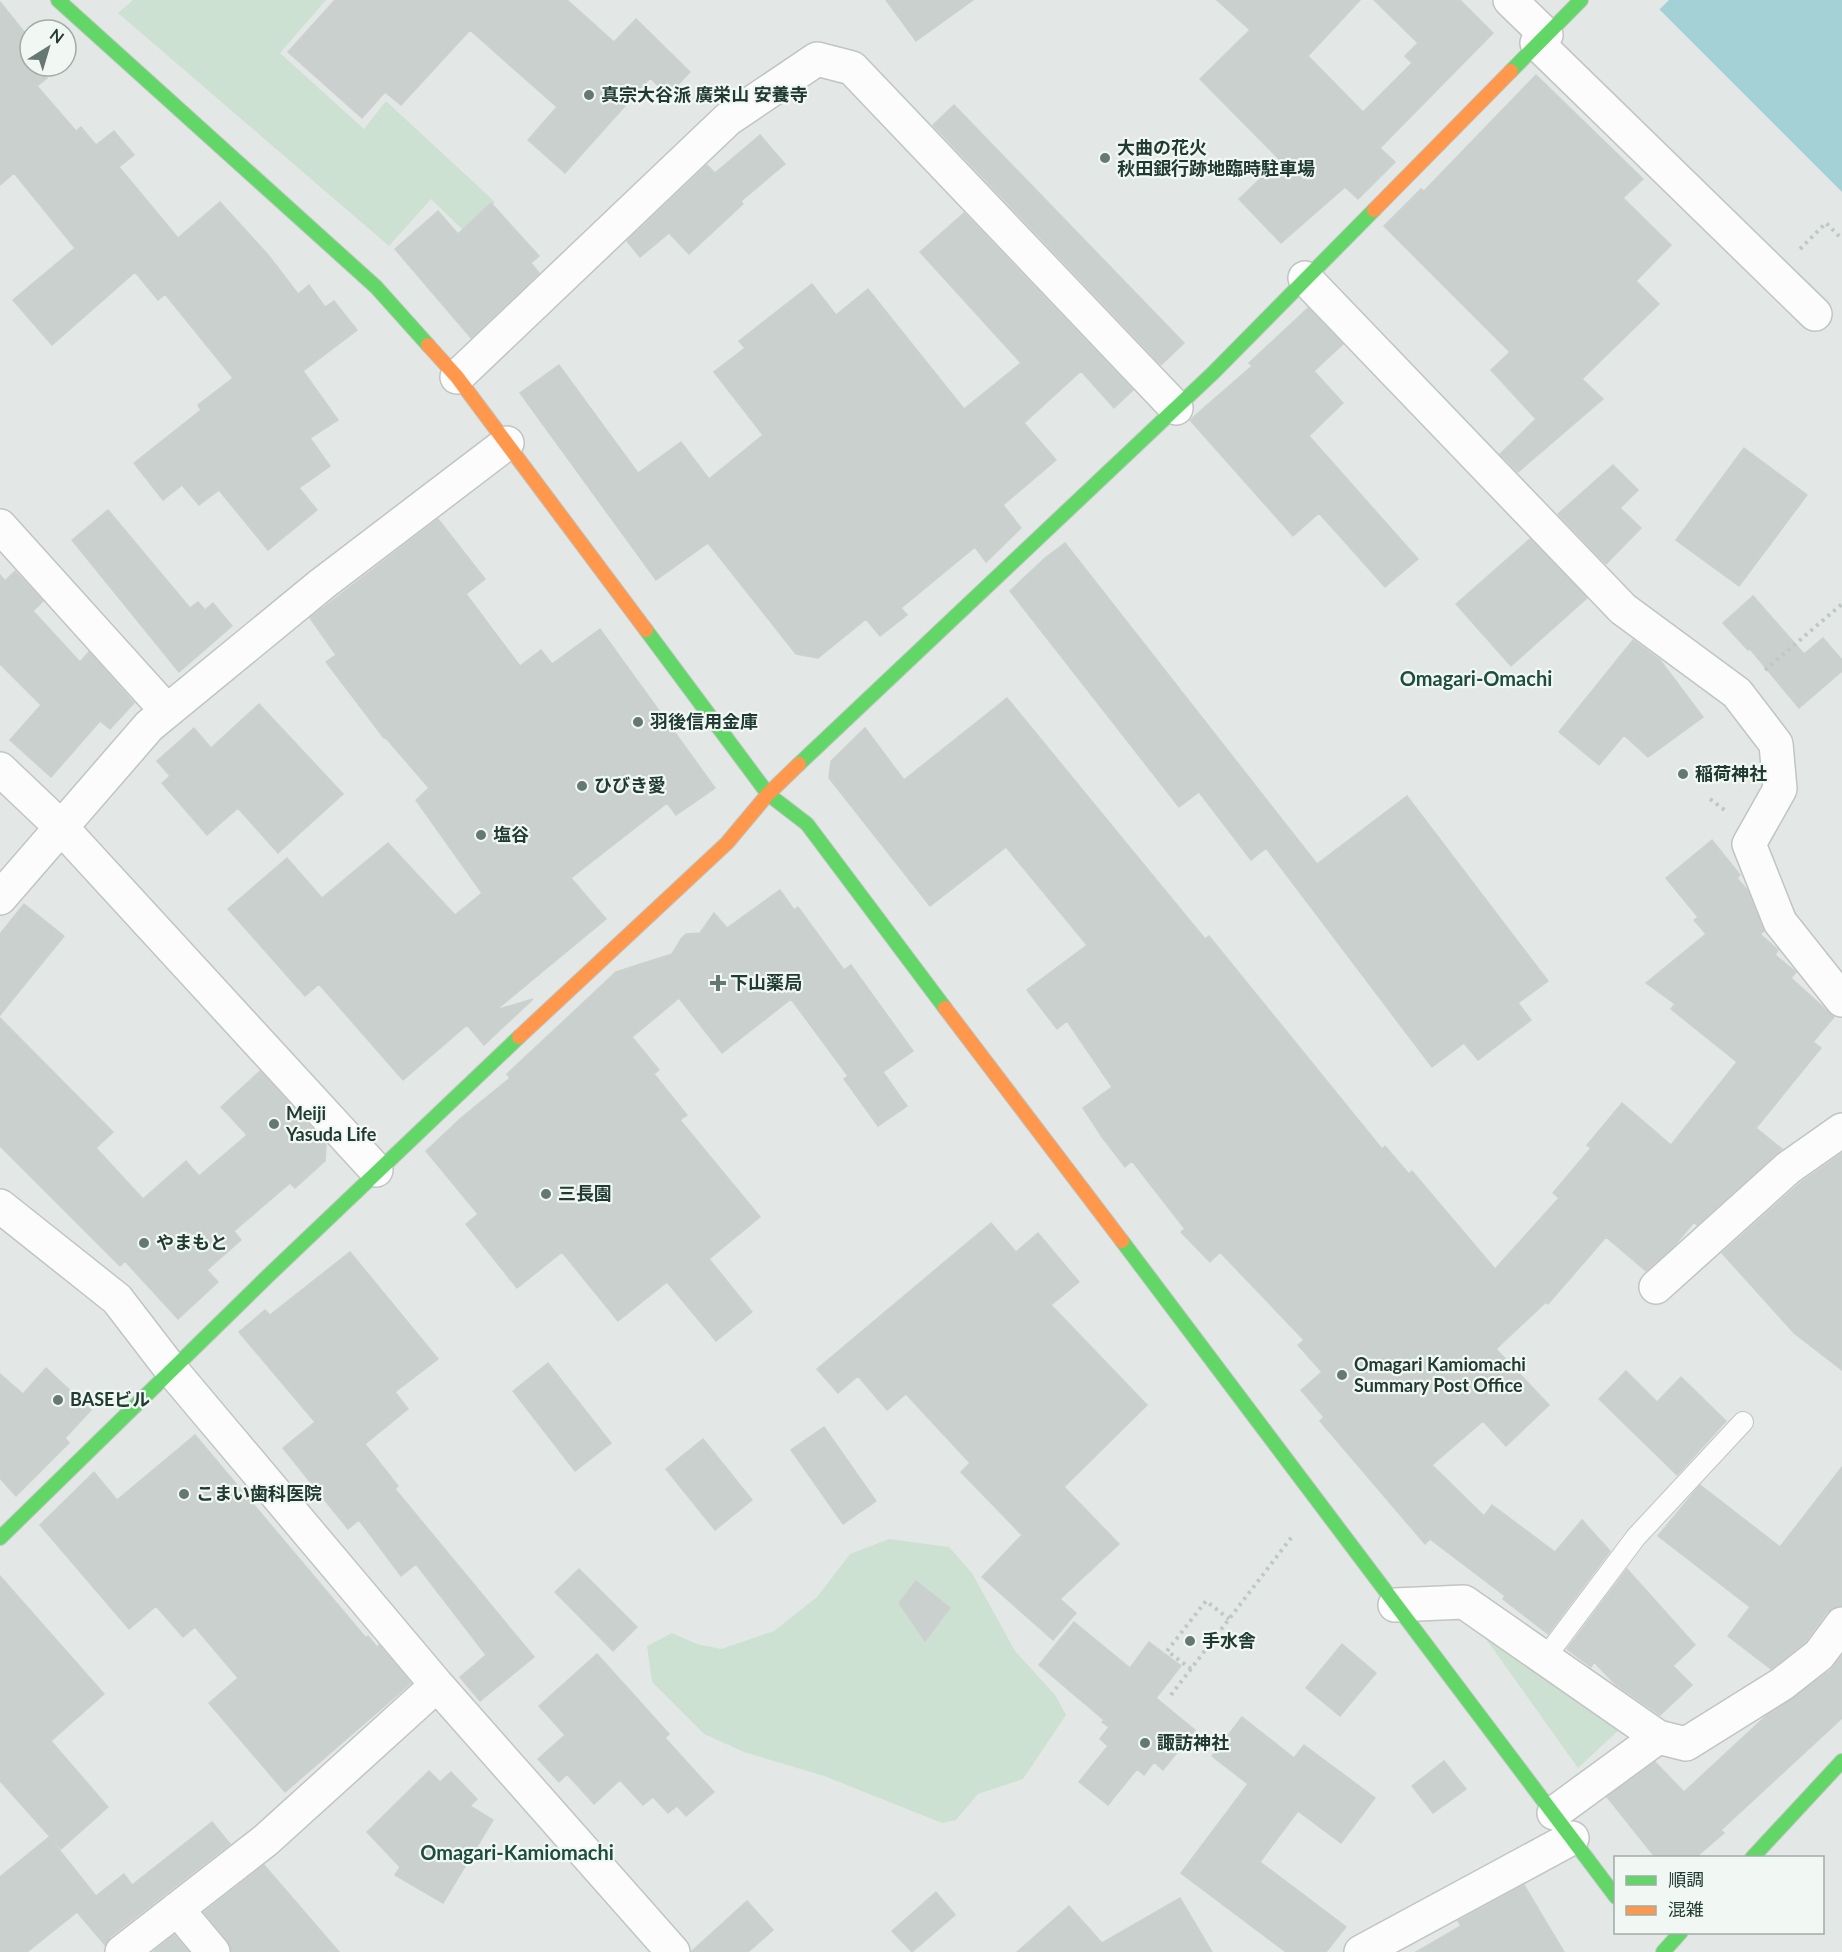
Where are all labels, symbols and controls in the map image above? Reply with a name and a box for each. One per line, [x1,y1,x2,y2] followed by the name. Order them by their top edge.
[18,18,78,78] north arrow
[47,24,68,47] text: N
[601,83,808,105] place label: 真宗大谷派 廣栄山 安養寺
[582,88,596,102] marker: 真宗大谷派 廣栄山 安養寺
[1117,136,1315,179] place label: 大曲の花火 秋田銀行跡地臨時駐車場
[1098,151,1112,165] marker: 大曲の花火 秋田銀行跡地臨時駐車場
[1400,666,1552,690] district label: Omagari-Omachi
[650,710,758,732] place label: 羽後信用金庫
[631,715,645,729] marker: 羽後信用金庫
[1695,762,1767,784] place label: 稲荷神社
[1676,767,1690,781] marker: 稲荷神社
[594,774,666,796] place label: ひびき愛
[575,779,589,793] marker: ひびき愛
[493,823,529,845] place label: 塩谷
[474,828,488,842] marker: 塩谷
[730,971,802,993] place label: 下山薬局
[711,976,725,990] marker: 下山薬局
[285,1102,377,1145] place label: Meiji Yasuda Life
[267,1117,281,1131] marker: Meiji Yasuda Life
[558,1182,612,1204] place label: 三長園
[539,1187,553,1201] marker: 三長園
[156,1231,228,1253] place label: やまもと
[137,1236,151,1250] marker: やまもと
[1354,1353,1526,1396] place label: Omagari Kamiomachi Summary Post Office
[1335,1368,1349,1382] marker: Omagari Kamiomachi Summary Post Office
[70,1388,150,1410] place label: BASEビル
[51,1393,65,1407] marker: BASEビル
[196,1482,322,1504] place label: こまい歯科医院
[177,1487,191,1501] marker: こまい歯科医院
[1202,1629,1256,1651] place label: 手水舎
[1183,1634,1197,1648] marker: 手水舎
[1157,1731,1229,1753] place label: 諏訪神社
[1138,1736,1152,1750] marker: 諏訪神社
[420,1840,614,1864] district label: Omagari-Kamiomachi
[1614,1856,1824,1934] legend
[1668,1868,1704,1890] text: 順調
[1668,1898,1704,1920] text: 混雑

